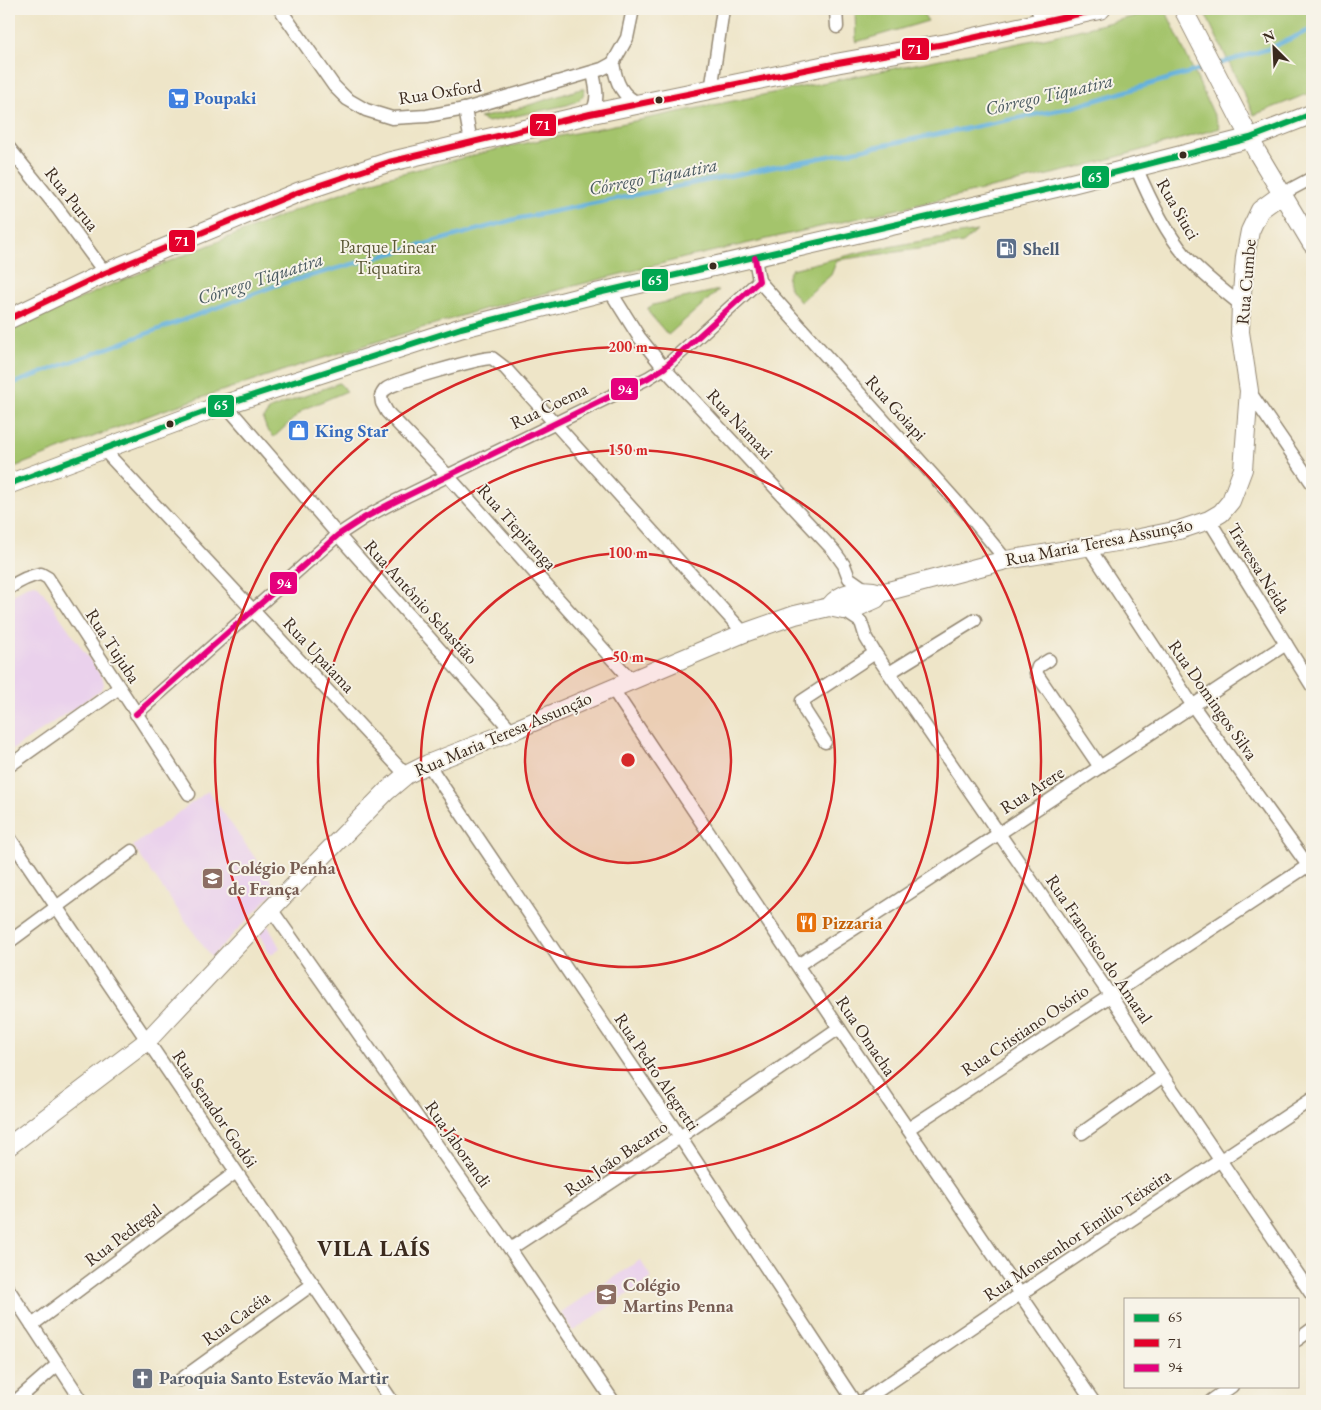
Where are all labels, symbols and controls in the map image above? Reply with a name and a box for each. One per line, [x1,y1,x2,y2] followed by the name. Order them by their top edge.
[1248,22,1298,72] north arrow
[1260,25,1278,47] text: N
[901,37,930,61] line badge: 71
[908,40,922,58] text: 71
[983,68,1116,122] water label: Córrego Tiquatira
[397,73,484,109] street label: Rua Oxford
[166,86,190,110] supermarket icon: Poupaki
[194,86,257,109] place label: Poupaki
[654,95,664,105] unlabelled marker
[529,113,557,137] line badge: 71
[536,116,550,134] text: 71
[1178,150,1188,160] unlabelled marker
[587,152,720,202] water label: Córrego Tiquatira
[40,162,105,236] street label: Rua Purua
[1081,165,1110,189] line badge: 65
[1088,168,1102,186] text: 65
[1152,174,1205,244] street label: Rua Siuci
[168,229,196,253] line badge: 71
[175,232,189,250] text: 71
[340,235,436,279] park label: Parque Linear Tiquatira
[995,237,1019,261] fuel station icon: Shell
[1023,237,1060,260] place label: Shell
[1230,238,1261,326] street label: Rua Cumbe
[194,246,326,311] water label: Córrego Tiquatira
[708,261,718,271] unlabelled marker
[641,268,669,292] line badge: 65
[648,271,662,289] text: 65
[608,337,648,356] text: 200 m
[861,370,932,446] street label: Rua Goiapi
[506,377,592,434] street label: Rua Coema
[610,377,639,401] line badge: 94
[618,380,633,398] text: 94
[702,384,779,464] street label: Rua Namaxi
[207,394,235,418] line badge: 65
[214,396,228,414] text: 65
[165,419,175,429] unlabelled marker
[287,419,311,443] shop icon: King Star
[315,419,389,442] place label: King Star
[608,440,648,459] text: 150 m
[473,479,563,575] street label: Rua Tiepiranga
[1003,512,1195,571] street label: Rua Maria Teresa Assunção
[1223,518,1297,618] street label: Travessa Neida
[359,535,483,669] street label: Rua Antônio Sebastião
[608,543,648,562] text: 100 m
[269,571,298,595] line badge: 94
[277,574,292,592] text: 94
[81,604,146,688] street label: Rua Tujuba
[278,612,361,698] street label: Rua Upaiama
[1163,635,1264,765] street label: Rua Domingos Silva
[612,647,644,666] text: 50 m
[411,686,595,781] street label: Rua Maria Teresa Assunção
[619,751,637,769] centre of rings
[995,760,1068,819] street label: Rua Arere
[228,856,336,900] place label: Colégio Penha de França
[200,866,224,890] school or university icon: Colégio Penha de França
[1041,870,1158,1028] street label: Rua Francisco do Amaral
[794,911,818,935] restaurant icon: Pizzaria
[822,911,883,934] place label: Pizzaria
[956,978,1093,1081] street label: Rua Cristiano Osório
[831,991,902,1081] street label: Rua Omacha
[610,1009,706,1135] street label: Rua Pedro Alegretti
[167,1045,264,1173] street label: Rua Senador Godói
[420,1096,497,1192] street label: Rua Jaborandi
[559,1114,672,1201] street label: Rua João Bacarro
[979,1163,1175,1306] street label: Rua Monsenhor Emilio Teixeira
[80,1198,166,1271] street label: Rua Pedregal
[317,1234,431,1263] district label: VILA LAÍS
[623,1273,734,1317] place label: Colégio Martins Penna
[595,1283,619,1307] school or university icon: Colégio Martins Penna
[197,1285,275,1350] street label: Rua Cacéia
[1124,1298,1298,1388] legend
[1168,1307,1182,1326] text: 65
[1168,1333,1182,1352] text: 71
[1168,1357,1183,1376] text: 94
[131,1366,155,1390] church icon: Paroquia Santo Estevão Martir
[159,1366,389,1389] place label: Paroquia Santo Estevão Martir

